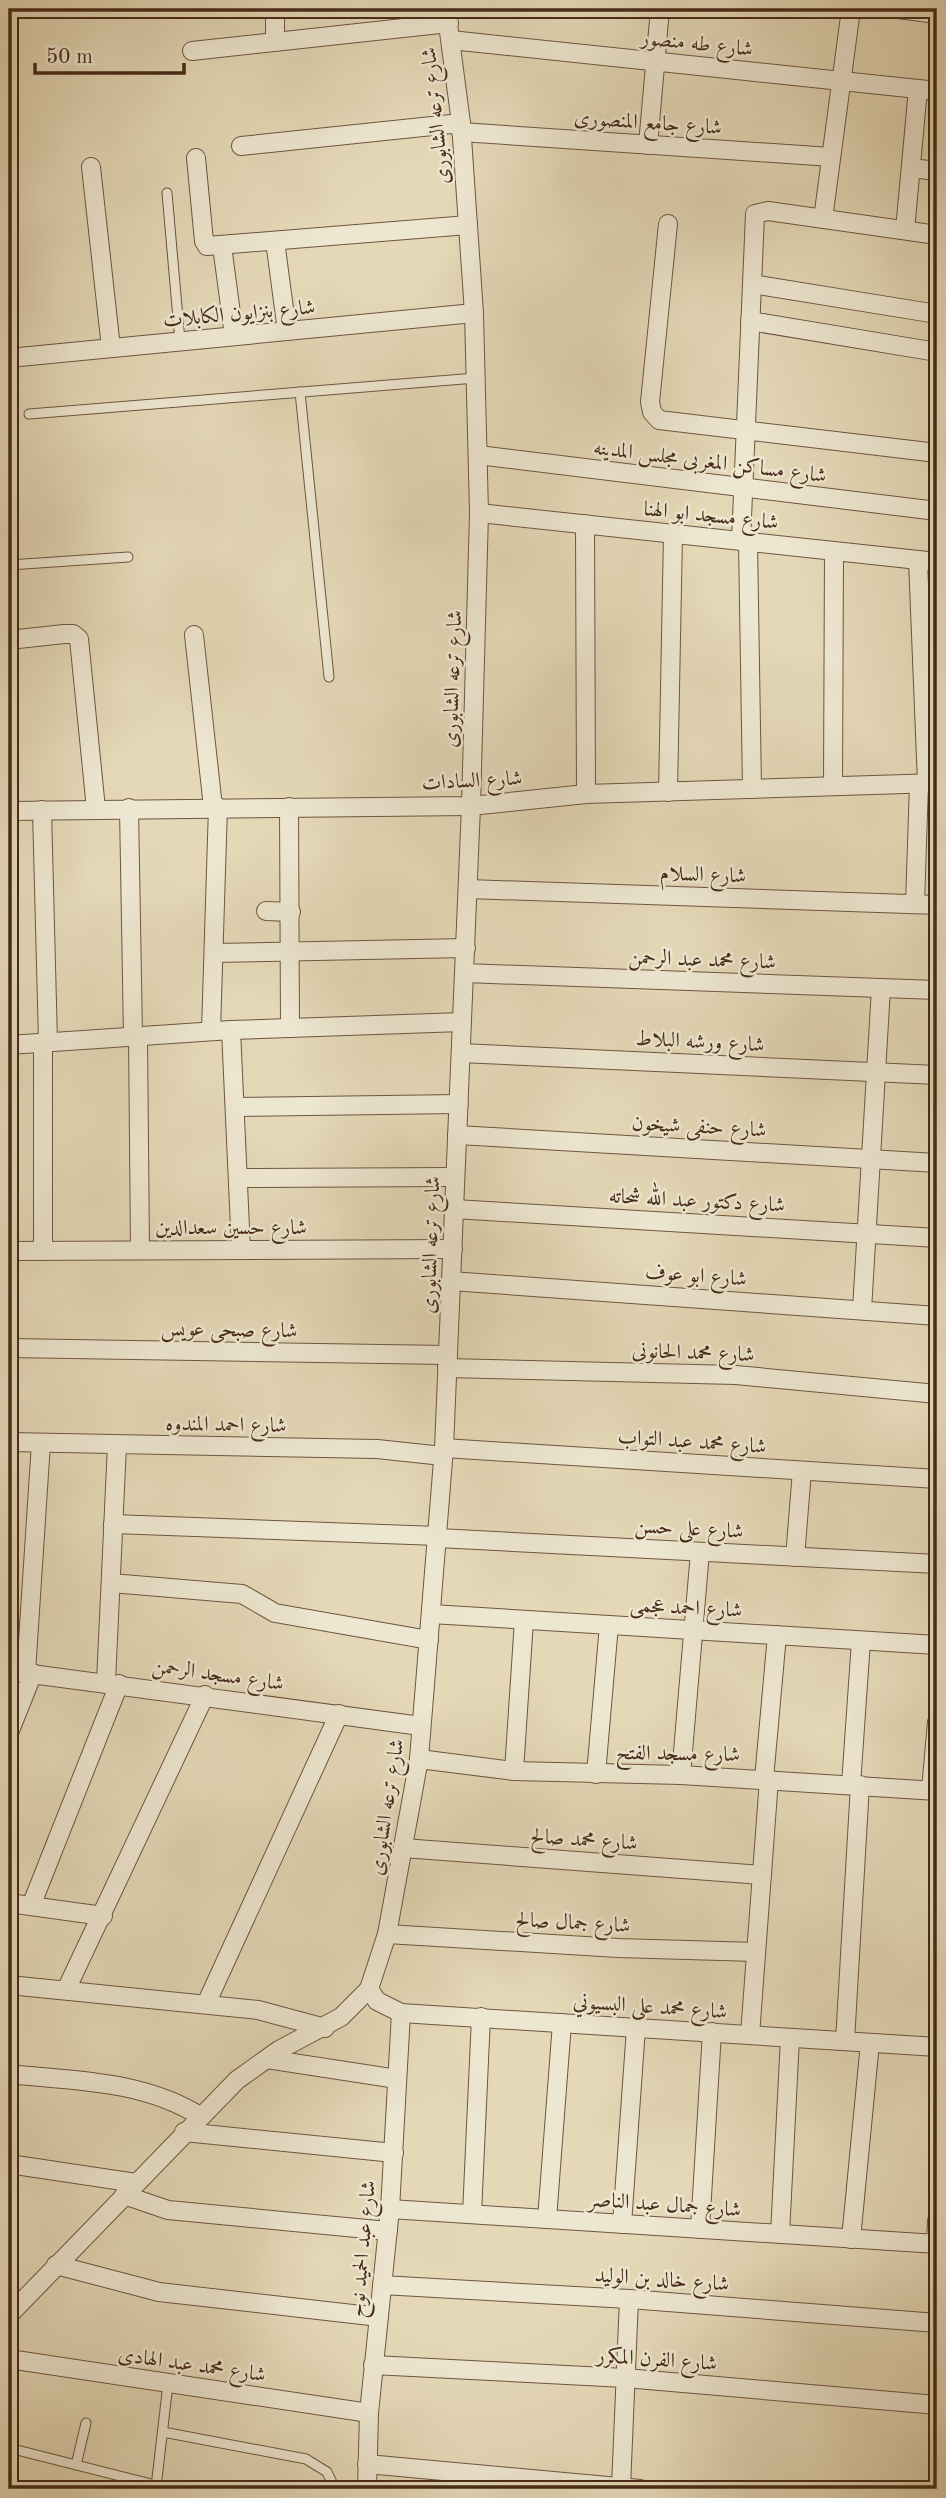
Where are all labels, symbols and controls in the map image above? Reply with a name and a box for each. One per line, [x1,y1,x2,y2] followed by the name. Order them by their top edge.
[637,28,754,67] street label: شارع طه منصور
[35,32,184,76] scale bar
[419,46,460,185] street label: شارع ترعه الشابورى
[46,47,93,68] text: 50 m
[573,108,723,146] street label: شارع جامع المنصورى
[162,295,317,338] street label: شارع بنزايون الكابلات
[591,438,828,493] street label: شارع مساكن المغربى مجلس المدينه
[642,499,779,540] street label: شارع مسجد ابو الهنا
[441,610,472,748] street label: شارع ترعه الشابورى
[421,768,523,801] street label: شارع السادات
[659,863,747,893] street label: شارع السلام
[628,946,776,980] street label: شارع محمد عبد الرحمن
[634,1029,765,1062] street label: شارع ورشه البلاط
[631,1113,767,1148] street label: شارع حنفى شيخون
[419,1176,450,1314] street label: شارع ترعه الشابورى
[608,1178,786,1223] street label: شارع دكتور عبد الله شحاته
[155,1218,307,1245] street label: شارع حسين سعدالدين
[644,1262,747,1297] street label: شارع ابو عوف
[160,1319,298,1348] street label: شارع صبحى عويس
[631,1341,755,1372] street label: شارع محمد الحانونى
[165,1414,287,1443] street label: شارع احمد المندوه
[616,1427,767,1464] street label: شارع محمد عبد التواب
[634,1516,744,1549] street label: شارع على حسن
[629,1595,743,1628] street label: شارع احمد عجمى
[150,1655,285,1701] street label: شارع مسجد الرحمن
[366,1738,415,1878] street label: شارع ترعه الشابورى
[616,1743,740,1773] street label: شارع مسجد الفتح
[529,1826,638,1861] street label: شارع محمد صالح
[515,1910,631,1943] street label: شارع جمال صالح
[572,1992,728,2029] street label: شارع محمد على البسيوني
[347,2180,387,2319] street label: شارع عبد الحميد نوح
[585,2190,742,2227] street label: شارع جمال عبد الناصر
[594,2265,730,2302] street label: شارع خالد بن الوليد
[116,2345,267,2392] street label: شارع محمد عبد الهادى
[594,2345,718,2381] street label: شارع الفرن المكرر

